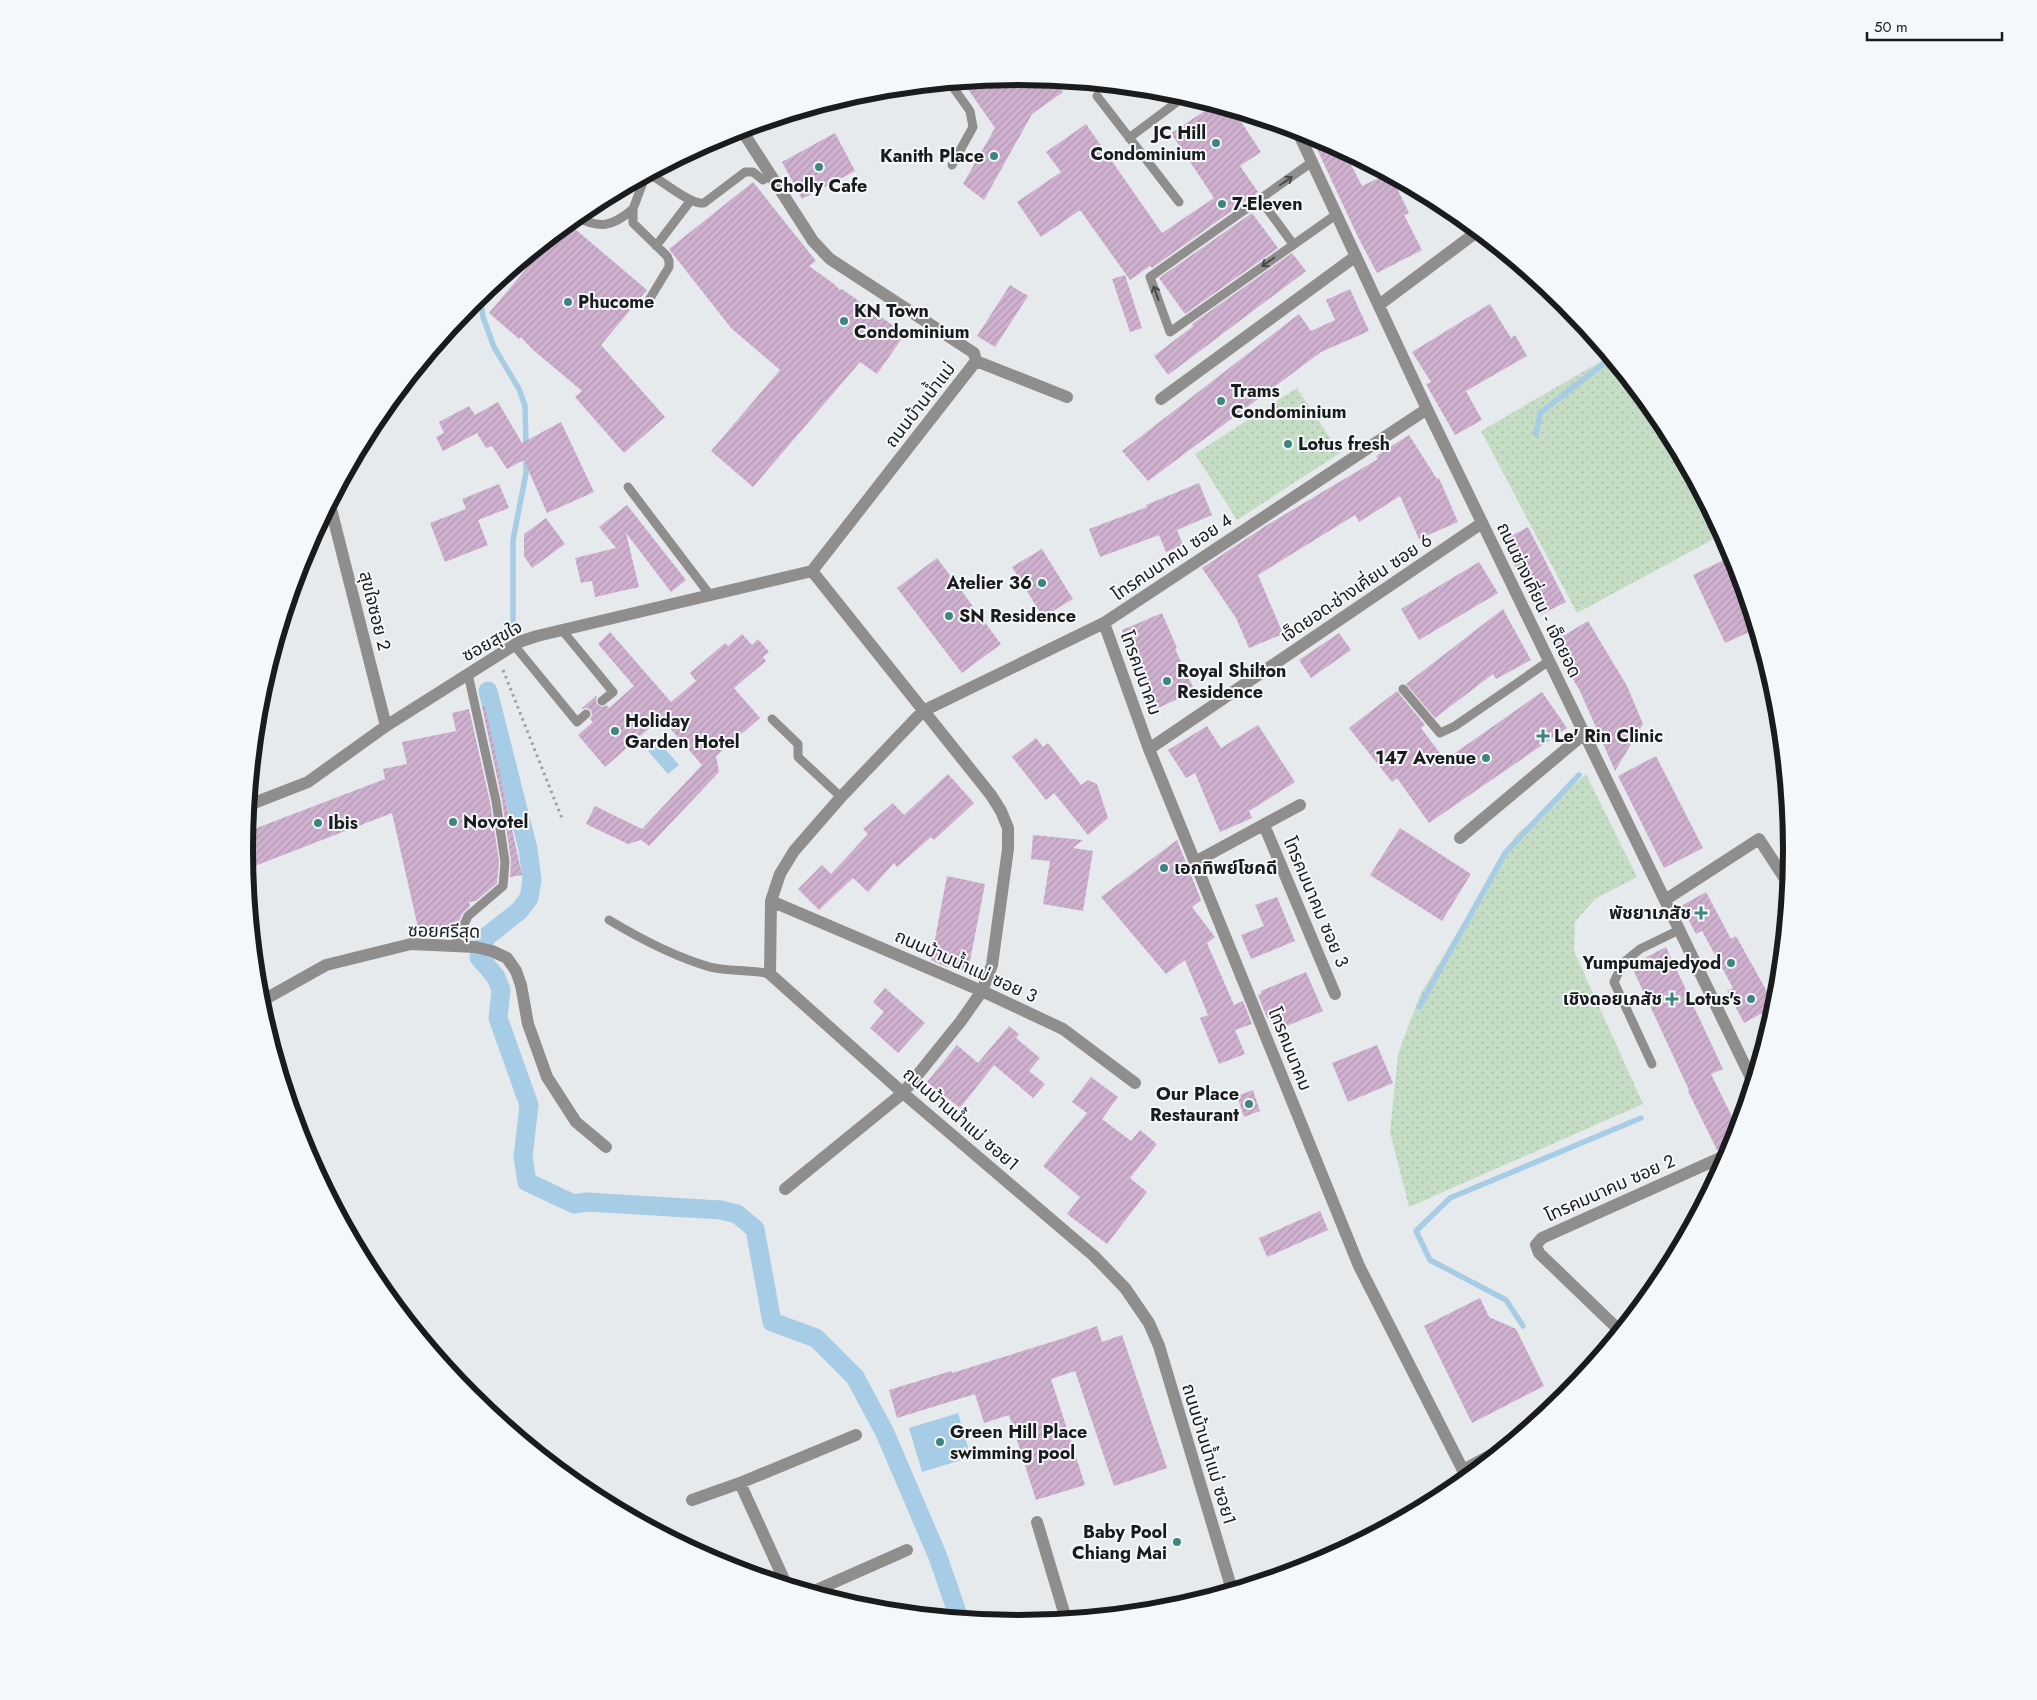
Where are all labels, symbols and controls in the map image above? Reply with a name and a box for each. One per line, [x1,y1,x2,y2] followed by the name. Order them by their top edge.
[1867,10,2002,42] scale bar
[1874,16,1908,38] text: 50 m
[1091,120,1206,167] place label: JC Hill Condominium
[1210,137,1222,149] marker: JC Hill Condominium
[880,143,984,169] place label: Kanith Place
[988,150,1000,162] marker: Kanith Place
[813,161,825,173] marker: Cholly Cafe
[771,173,867,199] place label: Cholly Cafe
[1279,176,1293,186] one-way arrow
[1232,191,1303,217] place label: 7-Eleven
[1216,198,1228,210] marker: 7-Eleven
[1261,257,1275,267] one-way arrow
[1151,286,1160,301] one-way arrow
[578,289,654,315] place label: Phucome
[562,296,574,308] marker: Phucome
[854,298,969,345] place label: KN Town Condominium
[838,315,850,327] marker: KN Town Condominium
[878,357,962,453] street label: ถนนบ้านน้ำแม่
[1231,378,1346,425] place label: Trams Condominium
[1215,395,1227,407] marker: Trams Condominium
[1298,431,1390,457] place label: Lotus fresh
[1282,438,1294,450] marker: Lotus fresh
[1107,507,1237,607] street label: โทรคมนาคม ซอย 4
[1490,518,1588,682] street label: ถนนช่างเคี่ยน - เจ็ดยอด
[1275,527,1437,649] street label: เจ็ดยอด-ช่างเคี่ยน ซอย 6
[353,569,397,653] street label: สุขใจซอย 2
[946,570,1032,596] place label: Atelier 36
[1036,577,1048,589] marker: Atelier 36
[959,603,1076,629] place label: SN Residence
[943,610,955,622] marker: SN Residence
[457,614,527,668] street label: ซอยสุขใจ
[1114,627,1168,719] street label: โทรคมนาคม
[1177,658,1286,705] place label: Royal Shilton Residence
[1161,675,1173,687] marker: Royal Shilton Residence
[625,708,740,755] place label: Holiday Garden Hotel
[1554,723,1663,749] place label: Le' Rin Clinic
[609,725,621,737] marker: Holiday Garden Hotel
[1536,729,1550,743] marker: Le' Rin Clinic
[1375,745,1476,771] place label: 147 Avenue
[1480,752,1492,764] marker: 147 Avenue
[463,809,528,835] place label: Novotel
[328,810,358,836] place label: Ibis
[447,816,459,828] marker: Novotel
[312,817,324,829] marker: Ibis
[1277,833,1355,971] street label: โทรคมนาคม ซอย 3
[1174,855,1277,881] place label: เอกทิพย์โชคดี
[1158,862,1170,874] marker: เอกทิพย์โชคดี
[1609,900,1691,926] place label: พัชยาเภสัช
[1695,907,1707,919] marker: พัชยาเภสัช
[408,917,480,945] street label: ซอยศรีสุด
[891,923,1042,1009] street label: ถนนบ้านน้ำแม่ ซอย 3
[1581,950,1721,976] place label: Yumpumajedyod
[1725,957,1737,969] marker: Yumpumajedyod
[1563,986,1662,1012] place label: เชิงดอยเภสัช
[1685,986,1741,1012] place label: Lotus's
[1666,993,1678,1005] marker: เชิงดอยเภสัช
[1745,993,1757,1005] marker: Lotus's
[1261,1003,1319,1095] street label: โทรคมนาคม
[897,1061,1025,1177] street label: ถนนบ้านน้ำแม่ ซอย1
[1150,1081,1239,1128] place label: Our Place Restaurant
[1243,1098,1255,1110] marker: Our Place Restaurant
[1541,1148,1679,1228] street label: โทรคมนาคม ซอย 2
[1175,1380,1243,1528] street label: ถนนบ้านน้ำแม่ ซอย1
[950,1419,1087,1466] place label: Green Hill Place swimming pool
[934,1436,946,1448] marker: Green Hill Place swimming pool
[1072,1519,1167,1566] place label: Baby Pool Chiang Mai
[1171,1536,1183,1548] marker: Baby Pool Chiang Mai

